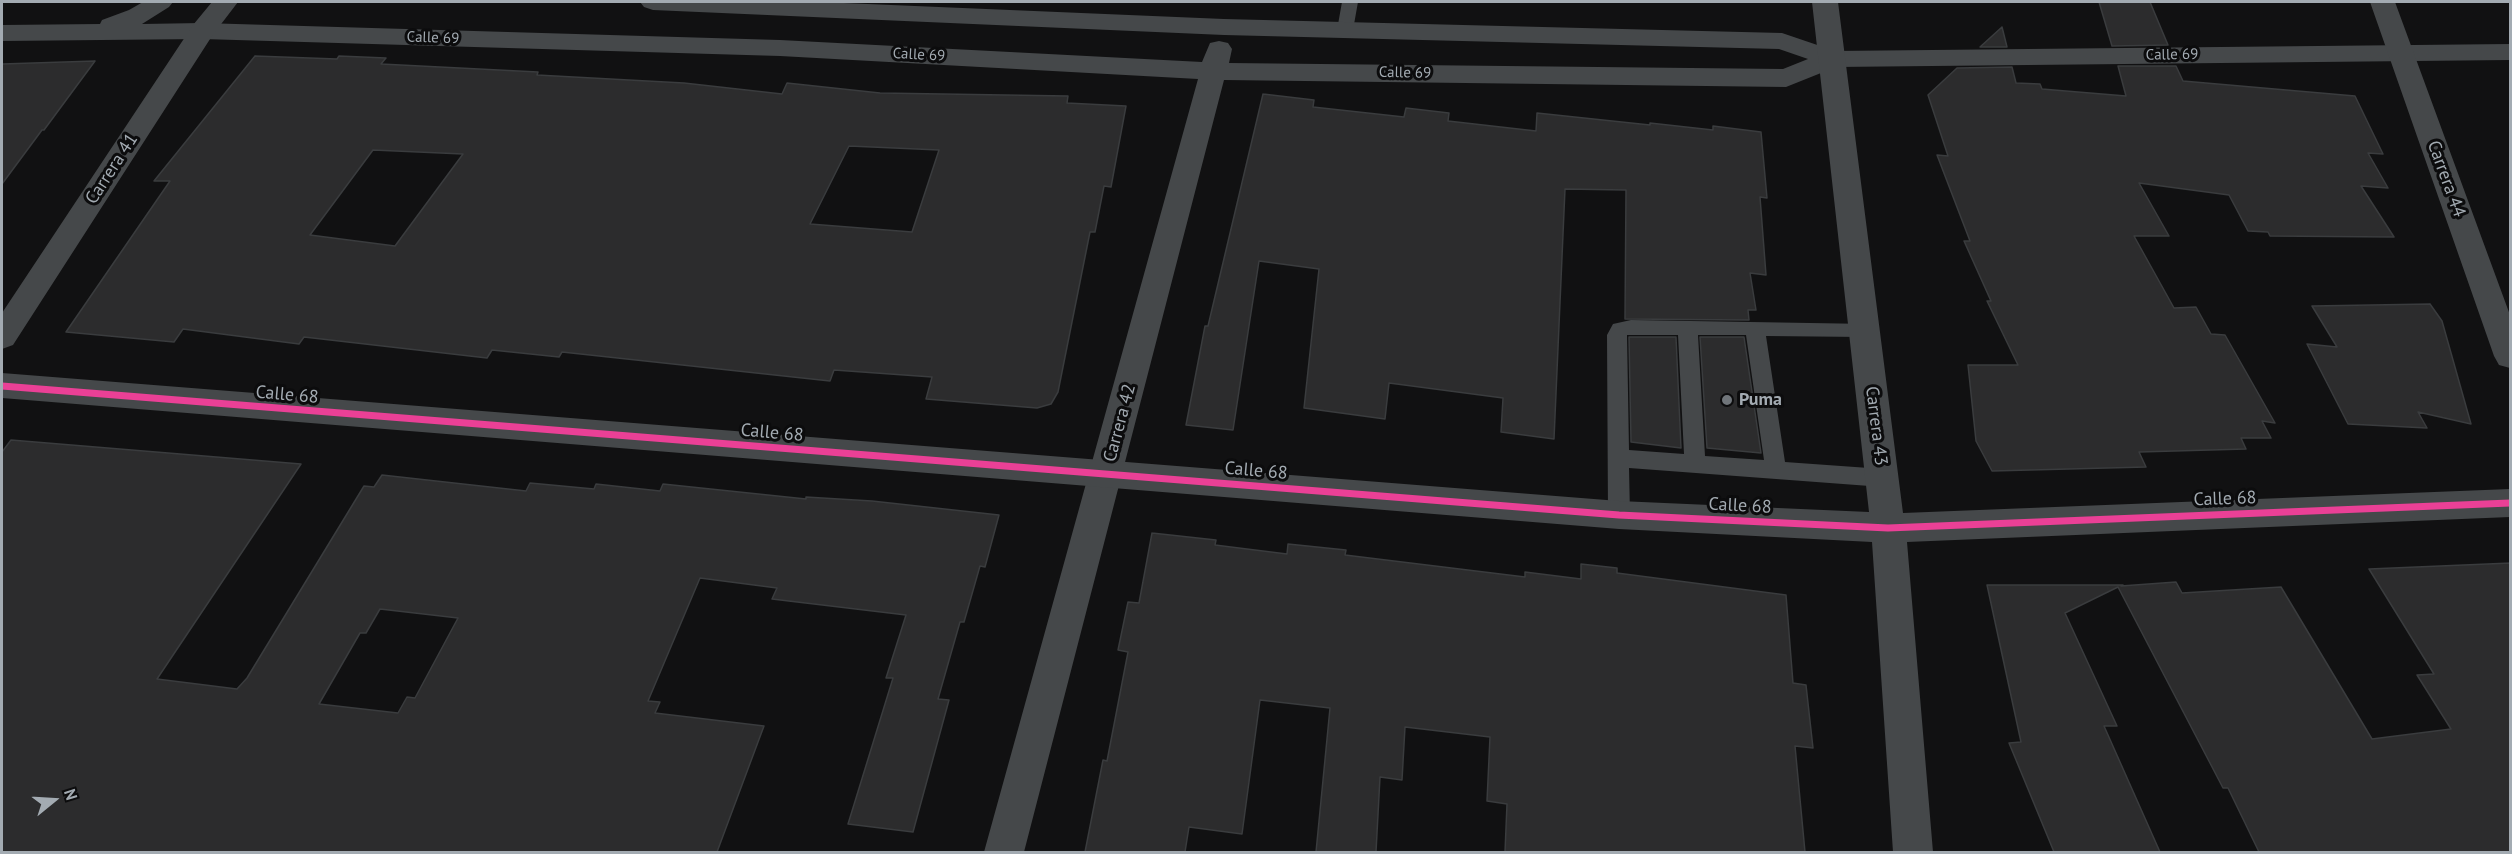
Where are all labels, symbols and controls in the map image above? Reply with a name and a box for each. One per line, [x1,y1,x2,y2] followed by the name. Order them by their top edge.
[406,28,460,48] street label: Calle 69
[892,45,946,65] street label: Calle 69
[2146,46,2198,64] street label: Calle 69
[1379,64,1431,82] street label: Calle 69
[81,130,143,208] street label: Carrera 41
[2422,138,2470,220] street label: Carrera 44
[255,381,319,409] street label: Calle 68
[1099,382,1141,464] street label: Carrera 42
[1860,385,1892,467] street label: Carrera 43
[1739,389,1782,411] place label: Puma
[1720,393,1734,407] marker: Puma
[740,419,804,447] street label: Calle 68
[1224,457,1288,485] street label: Calle 68
[2193,487,2257,511] street label: Calle 68
[1708,494,1772,518] street label: Calle 68
[24,770,84,830] north arrow
[60,786,82,803] text: N

